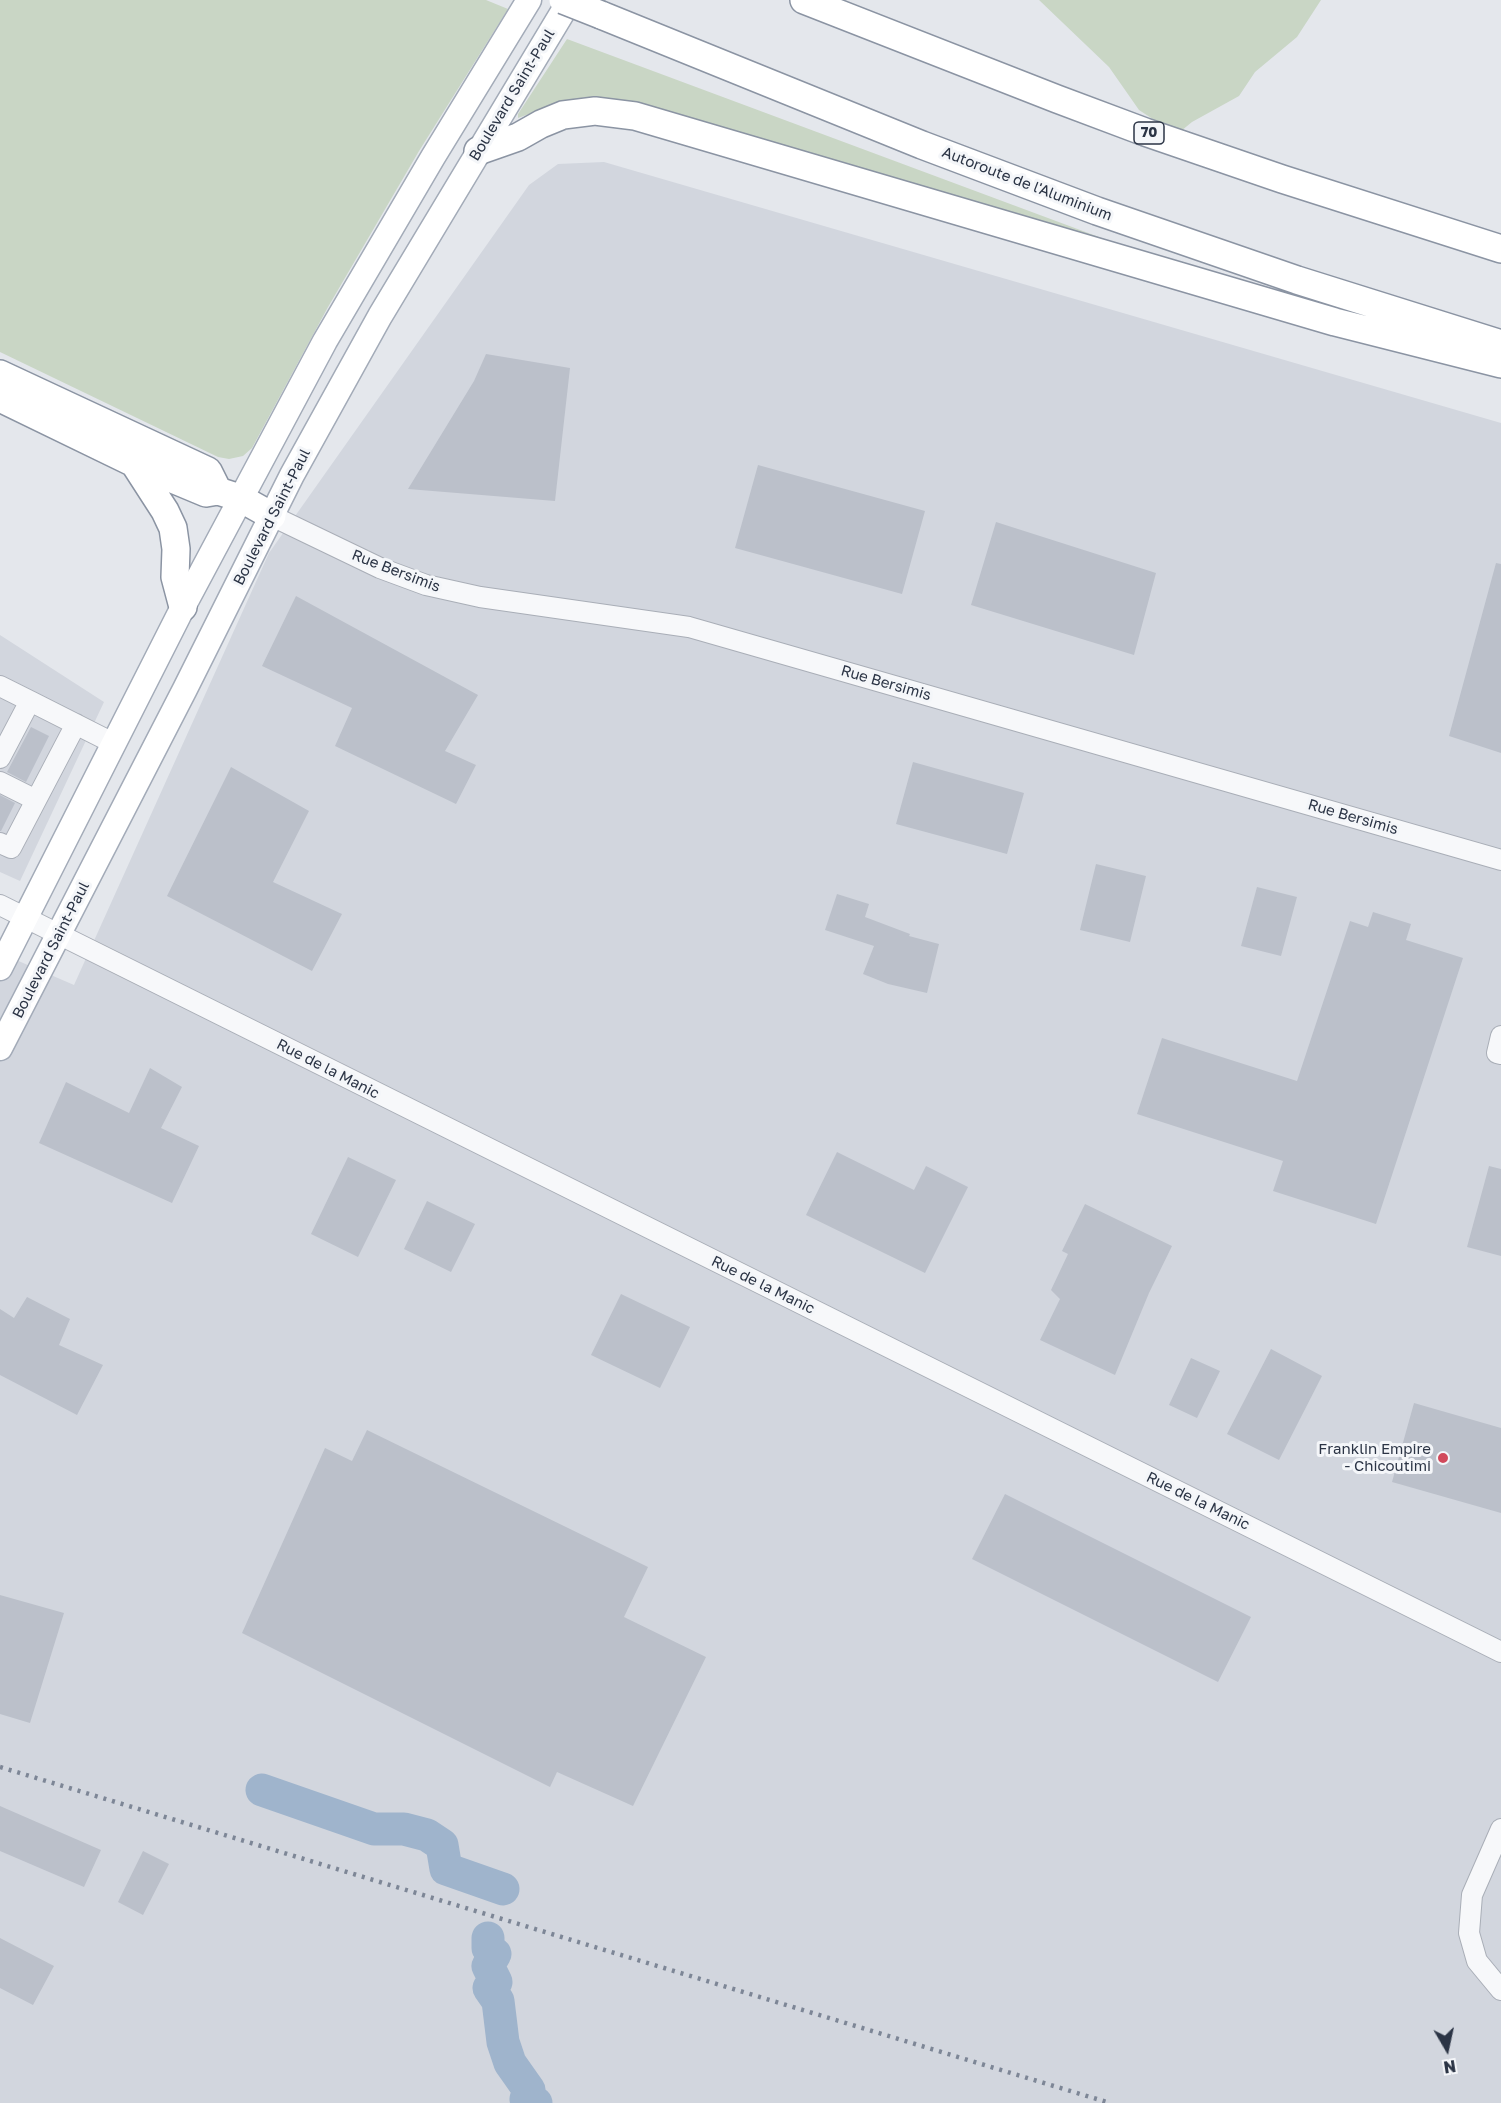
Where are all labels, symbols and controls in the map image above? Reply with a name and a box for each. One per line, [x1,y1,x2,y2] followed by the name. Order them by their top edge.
[465,26,559,164] street label: Boulevard Saint-Paul
[1134,122,1164,144] road number: 70
[940,143,1114,225] street label: Autoroute de l'Aluminium
[230,446,314,588] street label: Boulevard Saint-Paul
[349,546,443,596] street label: Rue Bersimis
[839,661,933,705] street label: Rue Bersimis
[1306,795,1400,839] street label: Rue Bersimis
[9,879,93,1021] street label: Boulevard Saint-Paul
[274,1035,382,1103] street label: Rue de la Manic
[708,1252,818,1318] street label: Rue de la Manic
[1318,1440,1431,1475] place label: Franklin Empire - Chicoutimi
[1436,1451,1450,1465] marker: Franklin Empire - Chicoutimi
[1143,1468,1253,1534] street label: Rue de la Manic
[1417,2019,1477,2079] north arrow
[1442,2056,1457,2078] text: N

